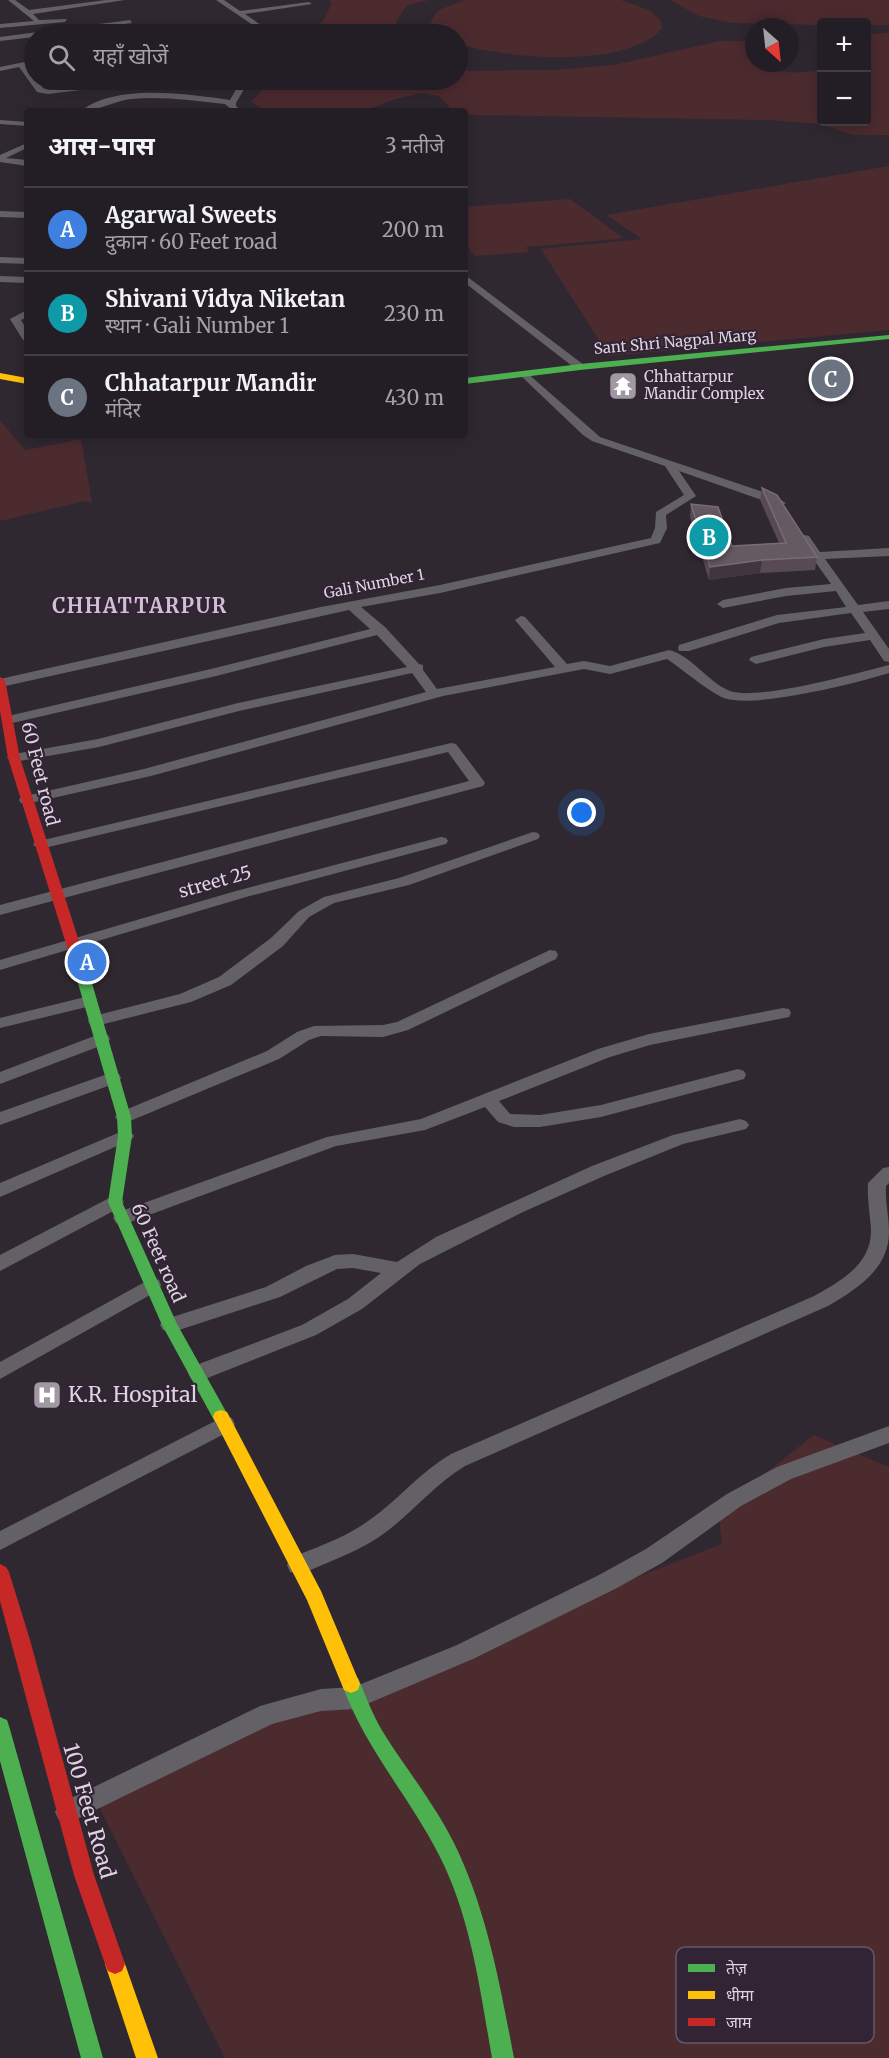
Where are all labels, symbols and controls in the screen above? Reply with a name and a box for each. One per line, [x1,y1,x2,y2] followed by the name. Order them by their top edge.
[745,18,799,72] north arrow
[817,18,871,126] map controls
[817,18,871,72] button: +
[24,24,468,90] search box
[45,41,78,74] icon: search
[93,42,168,70] text: यहाँ खोजें
[817,72,871,126] button: −
[48,129,155,162] text: आस-पास
[385,133,444,158] text: 3 नतीजे
[105,201,277,229] text: Agarwal Sweets
[60,217,75,242] text: A
[382,217,444,242] text: 200 m
[105,229,277,254] text: दुकान · 60 Feet road
[105,285,345,313] text: Shivani Vidya Niketan
[61,301,74,326] text: B
[384,301,444,326] text: 230 m
[105,313,289,338] text: स्थान · Gali Number 1
[593,325,757,358] street label: Sant Shri Nagpal Marg
[812,356,850,401] pin: C
[644,367,765,403] place label: Chhattarpur Mandir Complex
[105,369,317,397] text: Chhatarpur Mandir
[607,370,639,402] temple icon: Chhattarpur Mandir Complex
[61,385,74,410] text: C
[385,385,444,410] text: 430 m
[105,397,141,422] text: मंदिर
[690,514,728,560] pin: B
[322,564,426,603] street label: Gali Number 1
[52,593,228,618] district label: CHHATTARPUR
[16,719,65,828] street label: 60 Feet road
[567,798,596,827] your location
[176,860,254,903] street label: street 25
[68,940,106,984] pin: A
[126,1200,191,1306] street label: 60 Feet road
[31,1379,63,1411] hospital icon: K.R. Hospital
[68,1381,198,1408] place label: K.R. Hospital
[57,1740,122,1882] street label: 100 Feet Road
[676,1947,874,2043] legend
[726,1958,748,1978] text: तेज़
[726,1985,755,2005] text: धीमा
[726,2012,752,2032] text: जाम

